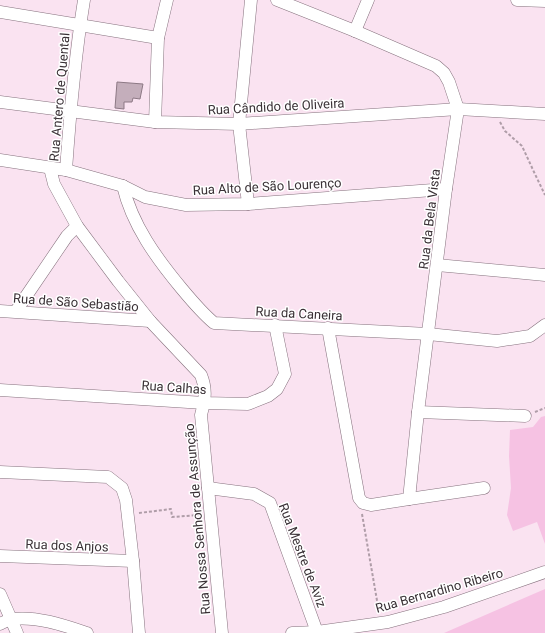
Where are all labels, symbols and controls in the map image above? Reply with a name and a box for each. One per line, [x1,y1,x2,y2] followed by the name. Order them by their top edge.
[46,32,73,162] street label: Rua Antero de Quental
[207,95,345,118] street label: Rua Cândido de Oliveira
[416,168,443,270] street label: Rua da Bela Vista
[192,175,342,198] street label: Rua Alto de São Lourenço
[13,291,139,314] street label: Rua de São Sebastião
[255,304,343,323] street label: Rua da Caneira
[141,378,207,397] street label: Rua Calhas
[182,423,213,615] street label: Rua Nossa Senhora de Assunção
[276,501,330,610] street label: Rua Mestre de Aviz
[25,537,109,554] street label: Rua dos Anjos
[374,565,505,616] street label: Rua Bernardino Ribeiro

